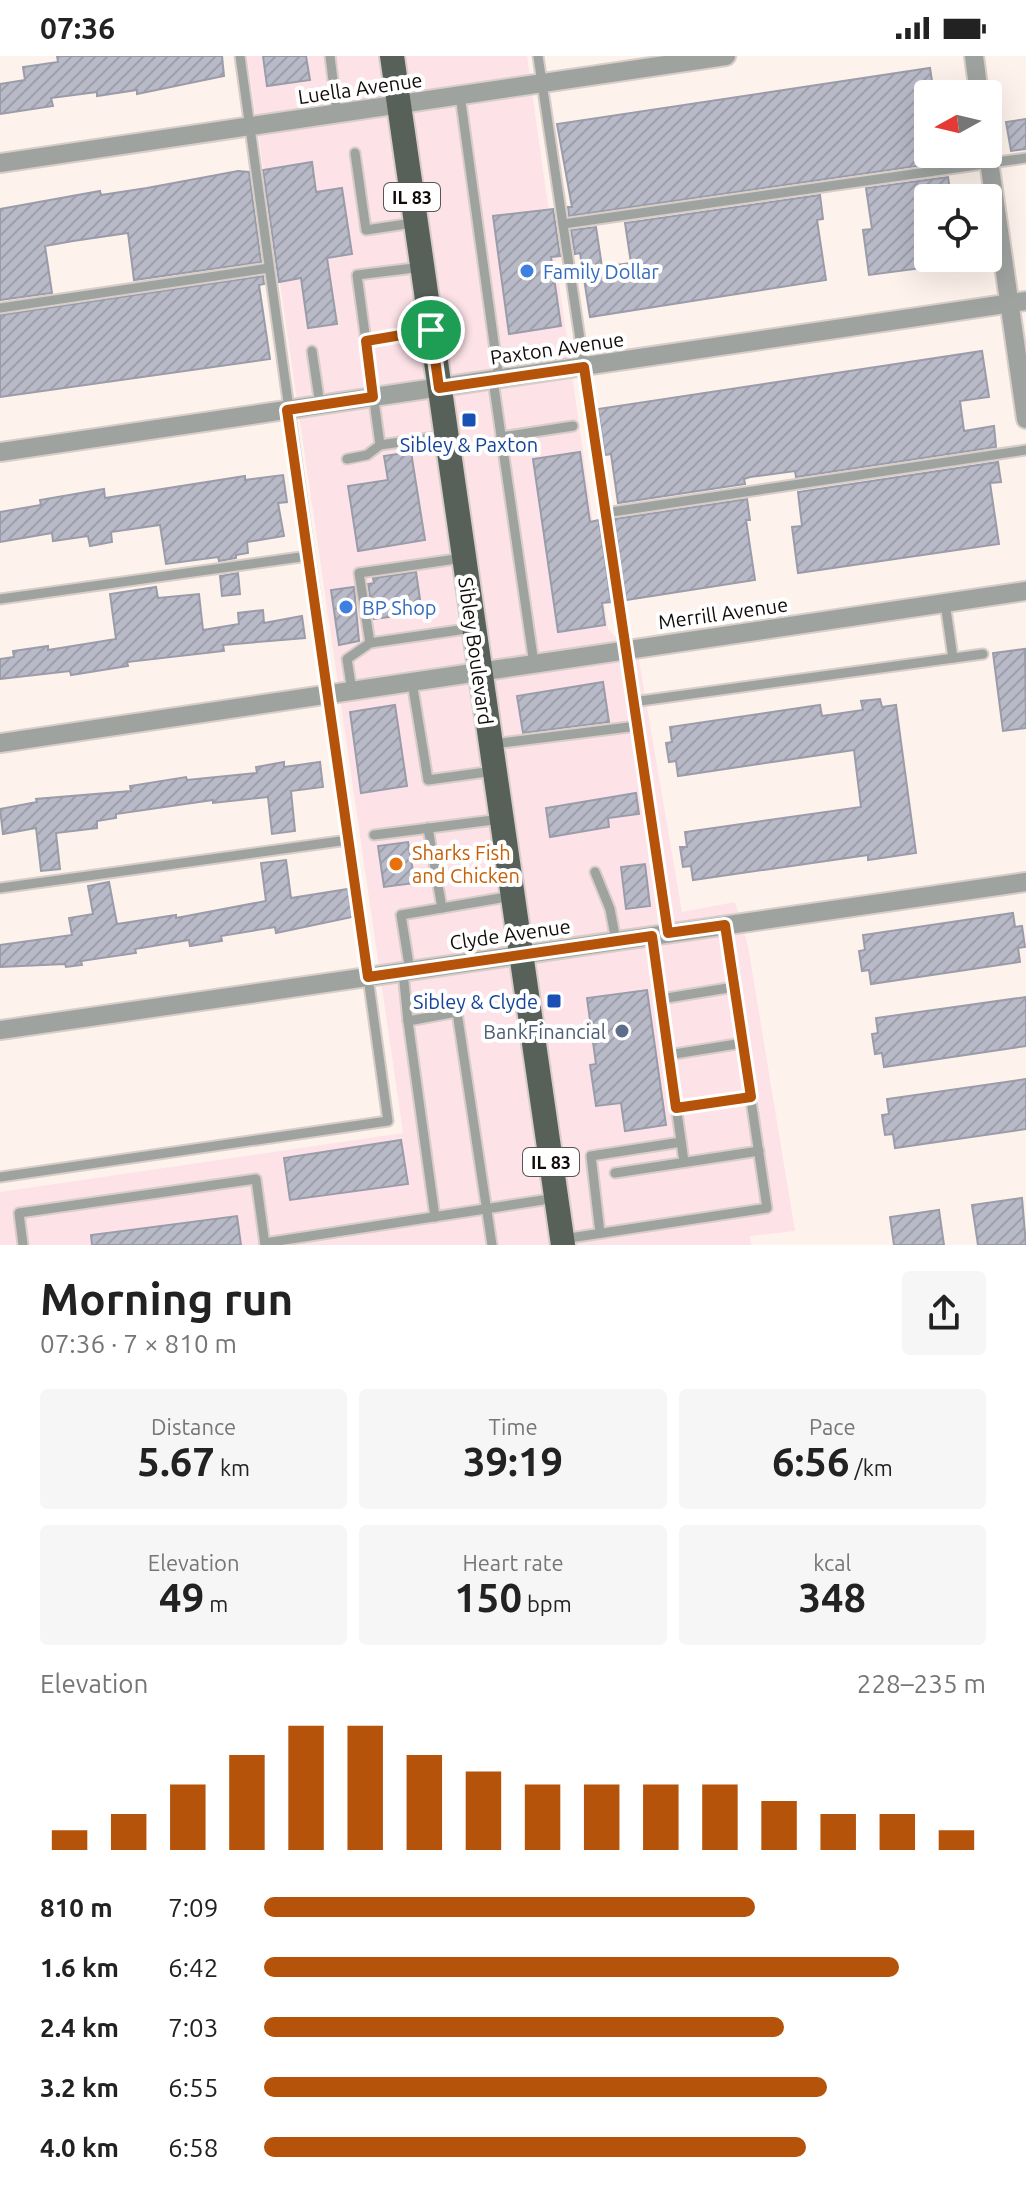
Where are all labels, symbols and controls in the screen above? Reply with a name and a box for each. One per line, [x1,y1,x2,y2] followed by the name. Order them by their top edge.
[40,11,115,45] text: 07:36
[296,68,424,108] street label: Luella Avenue
[914,80,1002,168] north arrow
[914,80,1002,272] map controls
[384,183,440,211] road number: IL 83
[914,184,1002,272] button: locate
[543,260,659,283] place label: Family Dollar
[518,262,536,280] marker: Family Dollar
[397,296,465,364] pin
[409,308,453,352] icon: arrive
[489,327,625,369] street label: Paxton Avenue
[460,411,478,429] marker: Sibley & Paxton
[400,433,538,456] place label: Sibley & Paxton
[454,576,498,726] street label: Sibley Boulevard
[657,593,789,633] street label: Merrill Avenue
[362,596,437,619] place label: BP Shop
[337,598,355,616] marker: BP Shop
[412,841,520,887] place label: Sharks Fish and Chicken
[387,855,405,873] marker: Sharks Fish and Chicken
[448,914,572,954] street label: Clyde Avenue
[413,990,538,1013] place label: Sibley & Clyde
[545,992,563,1010] marker: Sibley & Clyde
[483,1020,606,1043] place label: BankFinancial
[613,1022,631,1040] marker: BankFinancial
[523,1148,579,1176] road number: IL 83
[902,1271,986,1355] button: share
[40,1274,293,1323] text: Morning run
[40,1329,237,1358] text: 07:36 · 7 × 810 m
[151,1414,236,1439] text: Distance
[488,1414,538,1439] text: Time
[809,1414,856,1439] text: Pace
[137,1439,215,1484] text: 5.67
[463,1439,563,1484] text: 39:19
[772,1439,849,1484] text: 6:56
[215,1455,250,1480] text: km
[849,1455,893,1480] text: /km
[148,1550,240,1575] text: Elevation
[462,1550,564,1575] text: Heart rate
[813,1550,851,1575] text: kcal
[159,1575,204,1620] text: 49
[454,1575,522,1620] text: 150
[798,1575,866,1620] text: 348
[204,1591,228,1616] text: m
[522,1591,572,1616] text: bpm
[40,1669,148,1698] text: Elevation
[857,1669,986,1698] text: 228–235 m
[40,1893,113,1922] text: 810 m
[168,1893,218,1922] text: 7:09
[40,1953,119,1982] text: 1.6 km
[168,1953,218,1982] text: 6:42
[40,2013,119,2042] text: 2.4 km
[168,2013,218,2042] text: 7:03
[40,2073,119,2102] text: 3.2 km
[168,2073,218,2102] text: 6:55
[40,2133,119,2162] text: 4.0 km
[168,2133,218,2162] text: 6:58

